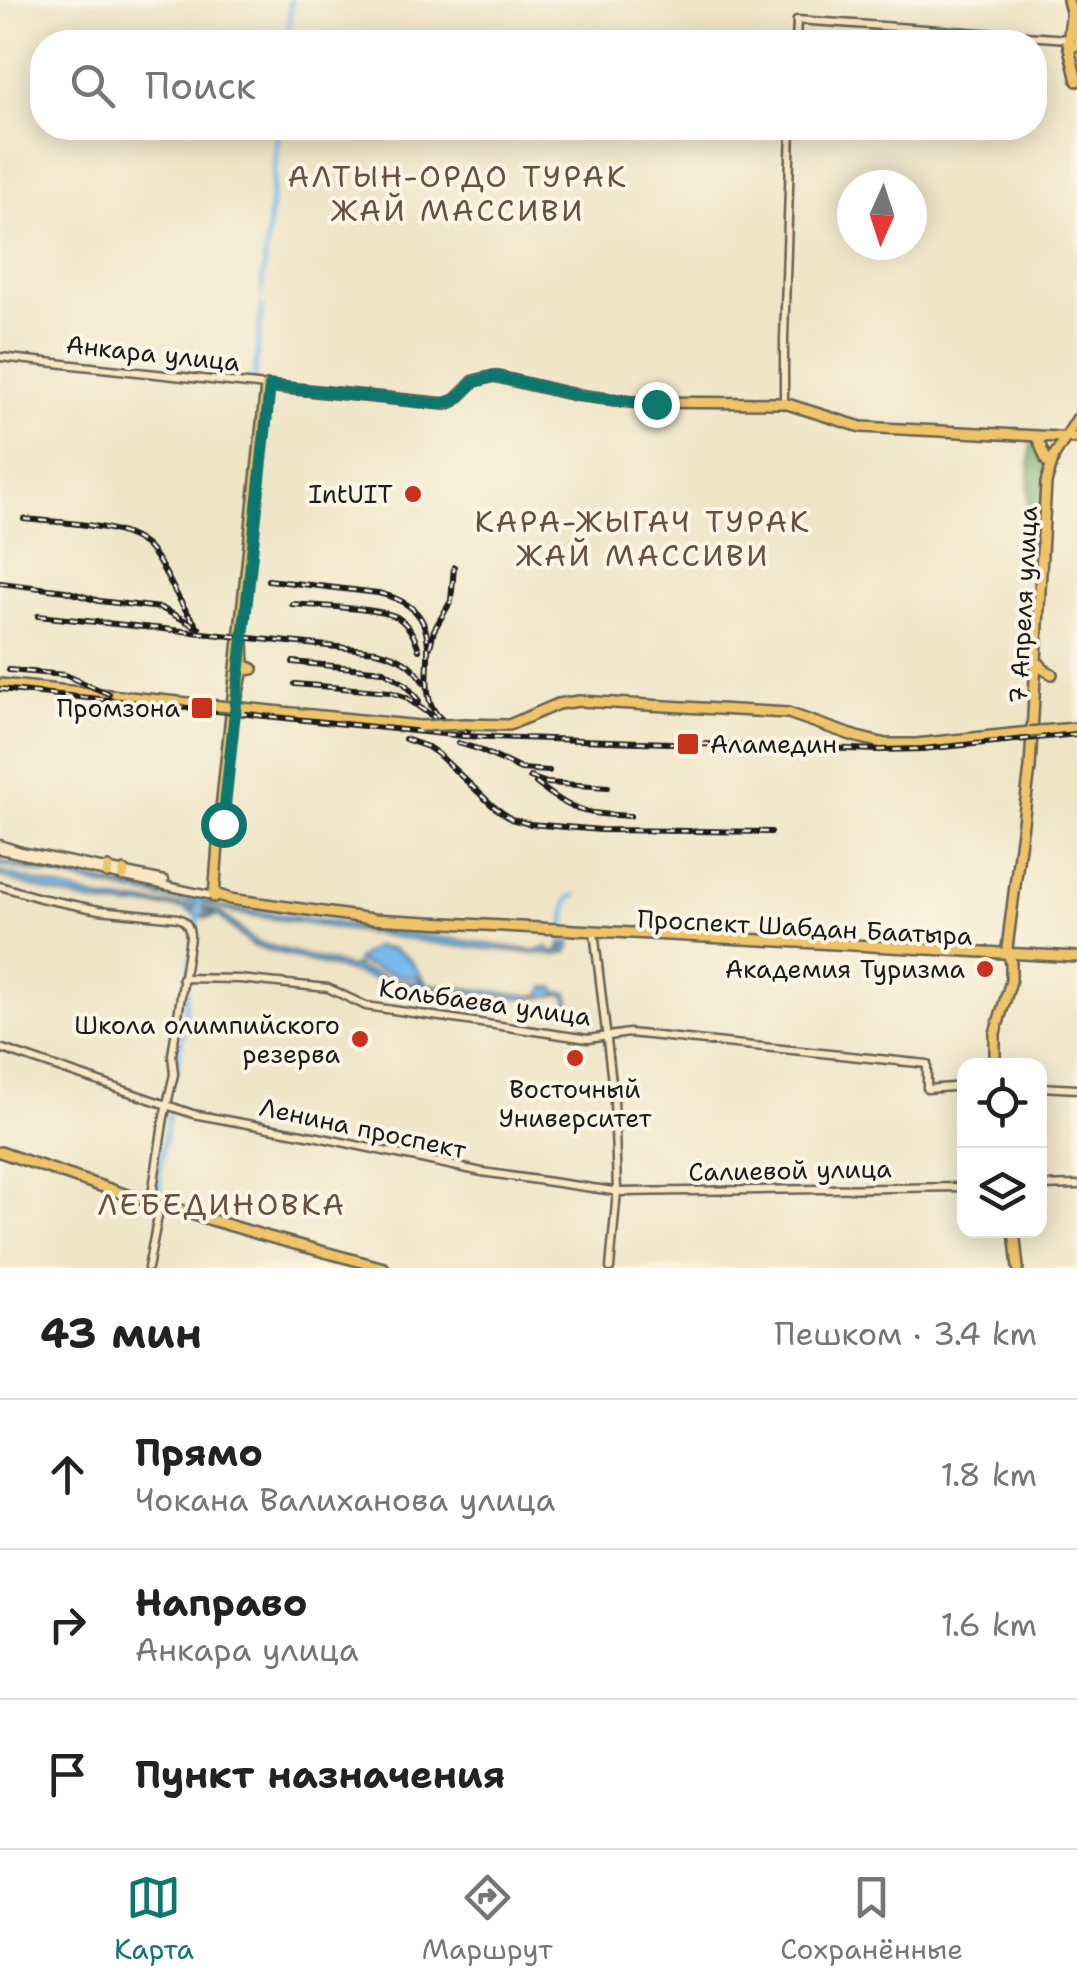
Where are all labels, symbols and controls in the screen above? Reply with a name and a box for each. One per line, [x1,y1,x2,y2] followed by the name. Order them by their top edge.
[30,30,1047,140] search box
[65,58,120,113] icon: search
[145,60,256,111] text: Поиск
[288,156,628,231] district label: АЛТЫН-ОРДО ТУРАК ЖАЙ МАССИВИ
[837,170,927,260] north arrow
[64,327,242,379] street label: Анкара улица
[634,382,680,428] route end
[308,477,393,511] place label: IntUIT
[402,483,424,505] marker: IntUIT
[475,501,811,576] district label: КАРА-ЖЫГАЧ ТУРАК ЖАЙ МАССИВИ
[1001,505,1045,705] street label: 7 Апреля улица
[57,691,180,725] place label: Промзона
[189,695,215,721] marker: Промзона
[710,727,837,761] place label: Аламедин
[675,731,701,757] marker: Аламедин
[201,802,247,848] route start
[637,901,974,953] street label: Проспект Шабдан Баатыра
[725,952,965,986] place label: Академия Туризма
[974,958,996,980] marker: Академия Туризма
[377,970,594,1034] street label: Кольбаева улица
[74,1008,340,1071] place label: Школа олимпийского резерва
[349,1028,371,1050] marker: Школа олимпийского резерва
[564,1047,586,1069] marker: Восточный Университет
[957,1058,1047,1238] map controls
[957,1058,1047,1148] button: locate
[499,1072,652,1135] place label: Восточный Университет
[257,1090,470,1167] street label: Ленина проспект
[957,1148,1047,1238] button: layers
[688,1151,892,1189] street label: Салиевой улица
[97,1184,347,1225] district label: ЛЕБЕДИНОВКА
[40,1305,202,1361] text: 43 мин
[774,1312,1037,1355] text: Пешком · 3.4 km
[135,1427,263,1478] text: Прямо
[40,1447,95,1502] icon: ahead
[941,1453,1037,1496] text: 1.8 km
[135,1478,556,1521] text: Чокана Валиханова улица
[135,1577,308,1628] text: Направо
[40,1597,95,1652] icon: right
[941,1603,1037,1646] text: 1.6 km
[135,1628,359,1671] text: Анкара улица
[40,1747,95,1802] icon: arrive
[135,1749,505,1800] text: Пункт назначения
[114,1870,194,1968] tab: Карта
[422,1870,552,1968] tab: Маршрут
[780,1870,963,1968] tab: Сохранённые

